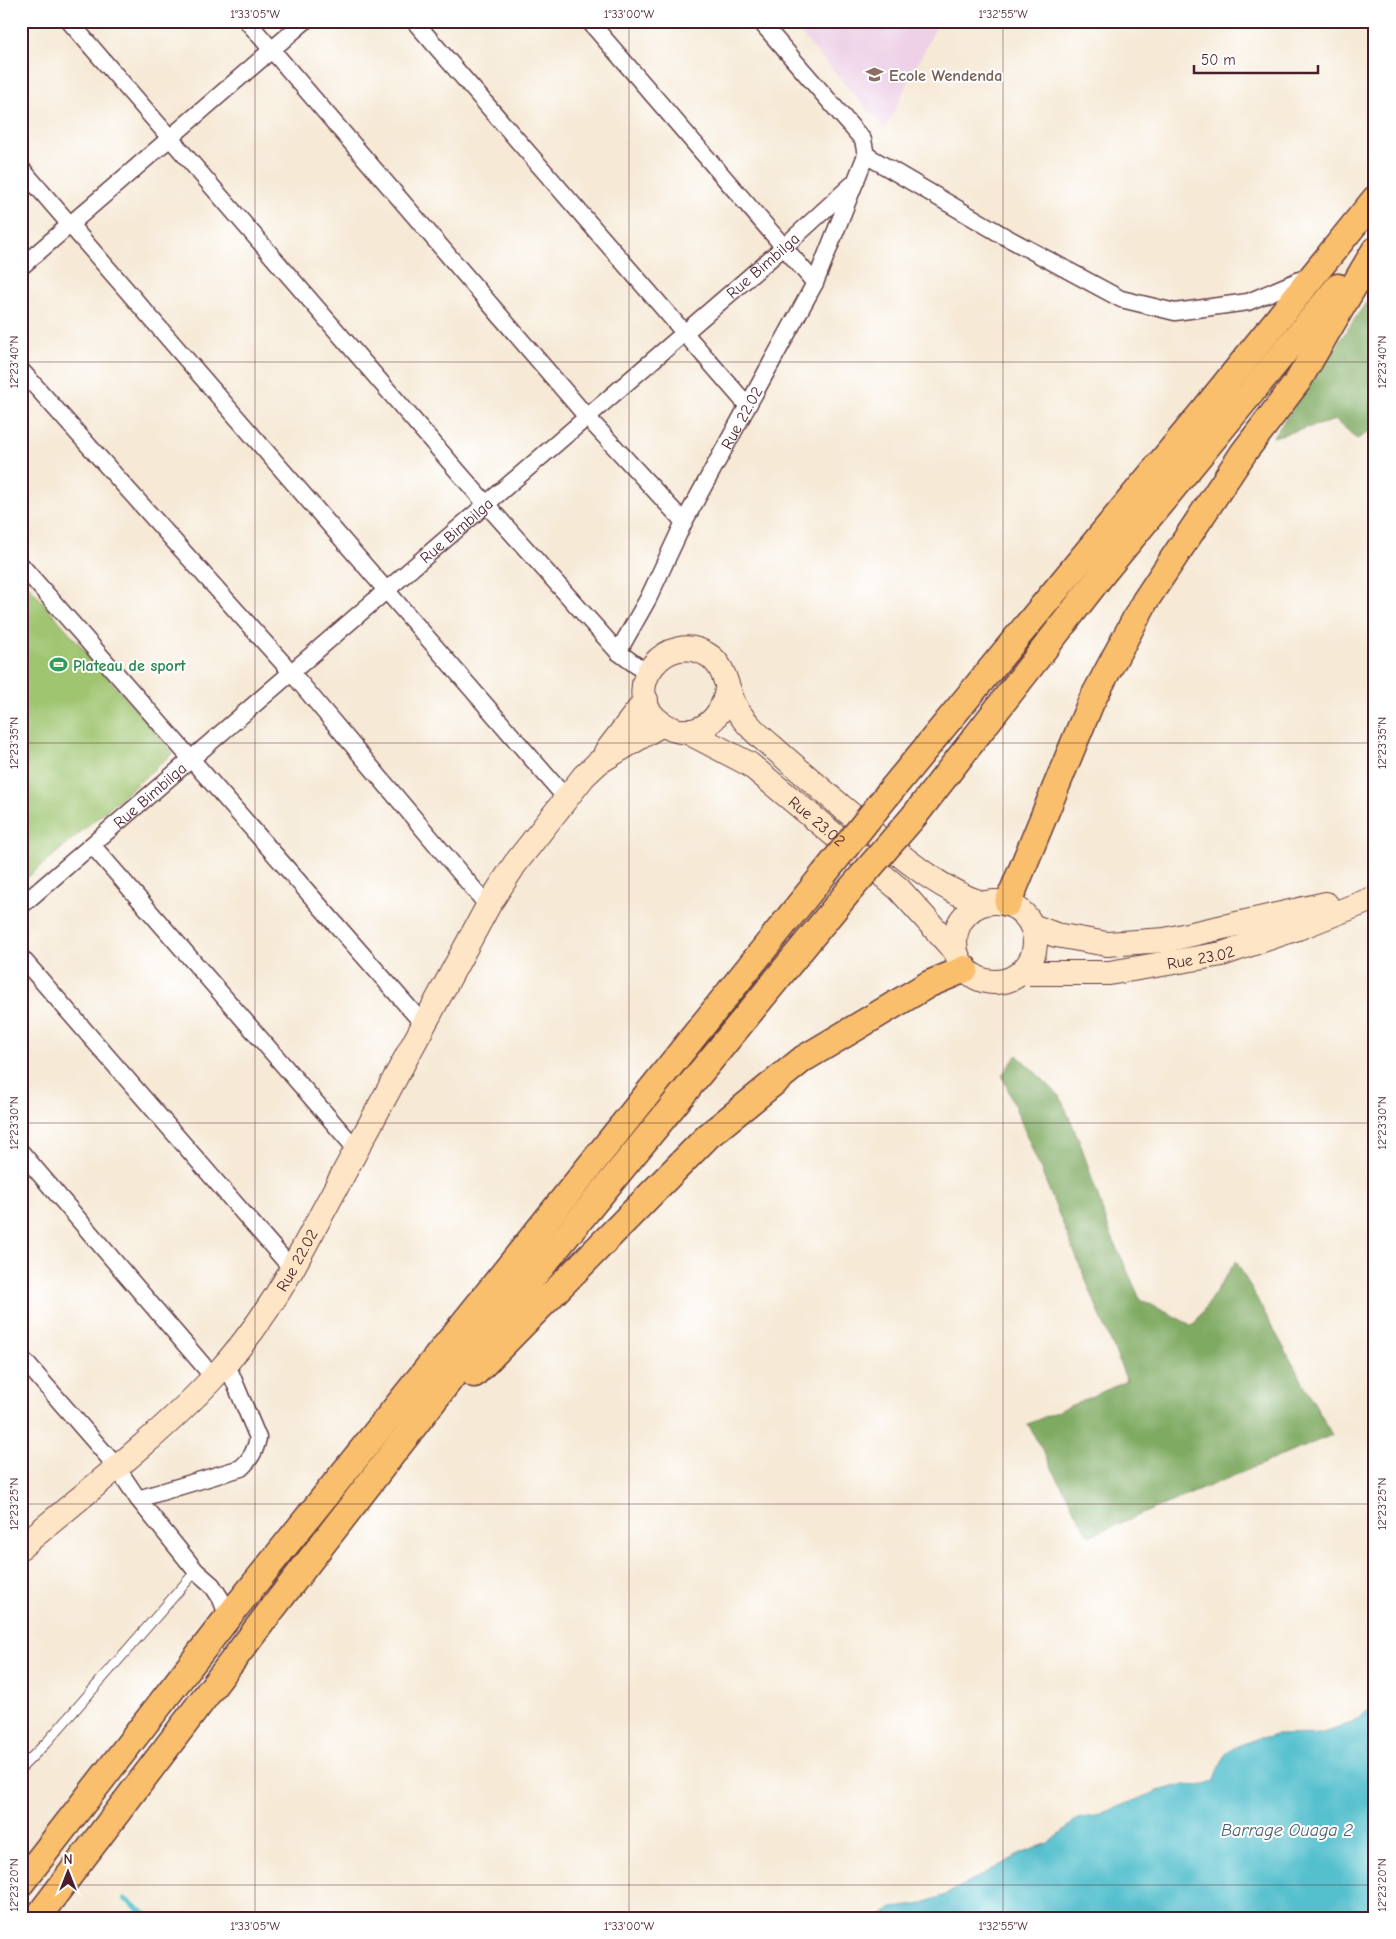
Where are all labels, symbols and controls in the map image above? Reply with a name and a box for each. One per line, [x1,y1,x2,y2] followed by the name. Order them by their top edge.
[230,7,280,21] text: 1°33'05"W
[604,7,655,21] text: 1°33'00"W
[978,7,1028,21] text: 1°32'55"W
[1194,42,1317,74] scale bar
[1201,51,1236,69] text: 50 m
[865,65,885,85] school or university icon: Ecole Wendenda
[889,67,1002,85] place label: Ecole Wendenda
[723,230,803,302] street label: Rue Bimbilga
[7,335,21,389] text: 12°23'40"N
[1375,335,1389,389] text: 12°23'40"N
[718,384,766,452] street label: Rue 22.02
[417,495,497,567] street label: Rue Bimbilga
[49,655,69,675] sports icon: Plateau de sport
[73,657,186,675] place label: Plateau de sport
[7,717,21,769] text: 12°23'35"N
[1375,717,1389,769] text: 12°23'35"N
[110,759,190,832] street label: Rue Bimbilga
[785,793,849,850] street label: Rue 23.02
[1166,942,1237,973] street label: Rue 23.02
[7,1096,21,1150] text: 12°23'30"N
[1375,1096,1389,1150] text: 12°23'30"N
[273,1226,322,1295] street label: Rue 22.02
[7,1478,21,1530] text: 12°23'25"N
[1375,1478,1389,1530] text: 12°23'25"N
[1221,1820,1354,1841] water label: Barrage Ouaga 2
[42,1846,92,1896] north arrow
[63,1851,73,1868] text: N
[7,1858,21,1912] text: 12°23'20"N
[1375,1858,1389,1912] text: 12°23'20"N
[230,1919,280,1933] text: 1°33'05"W
[604,1919,655,1933] text: 1°33'00"W
[978,1919,1028,1933] text: 1°32'55"W

